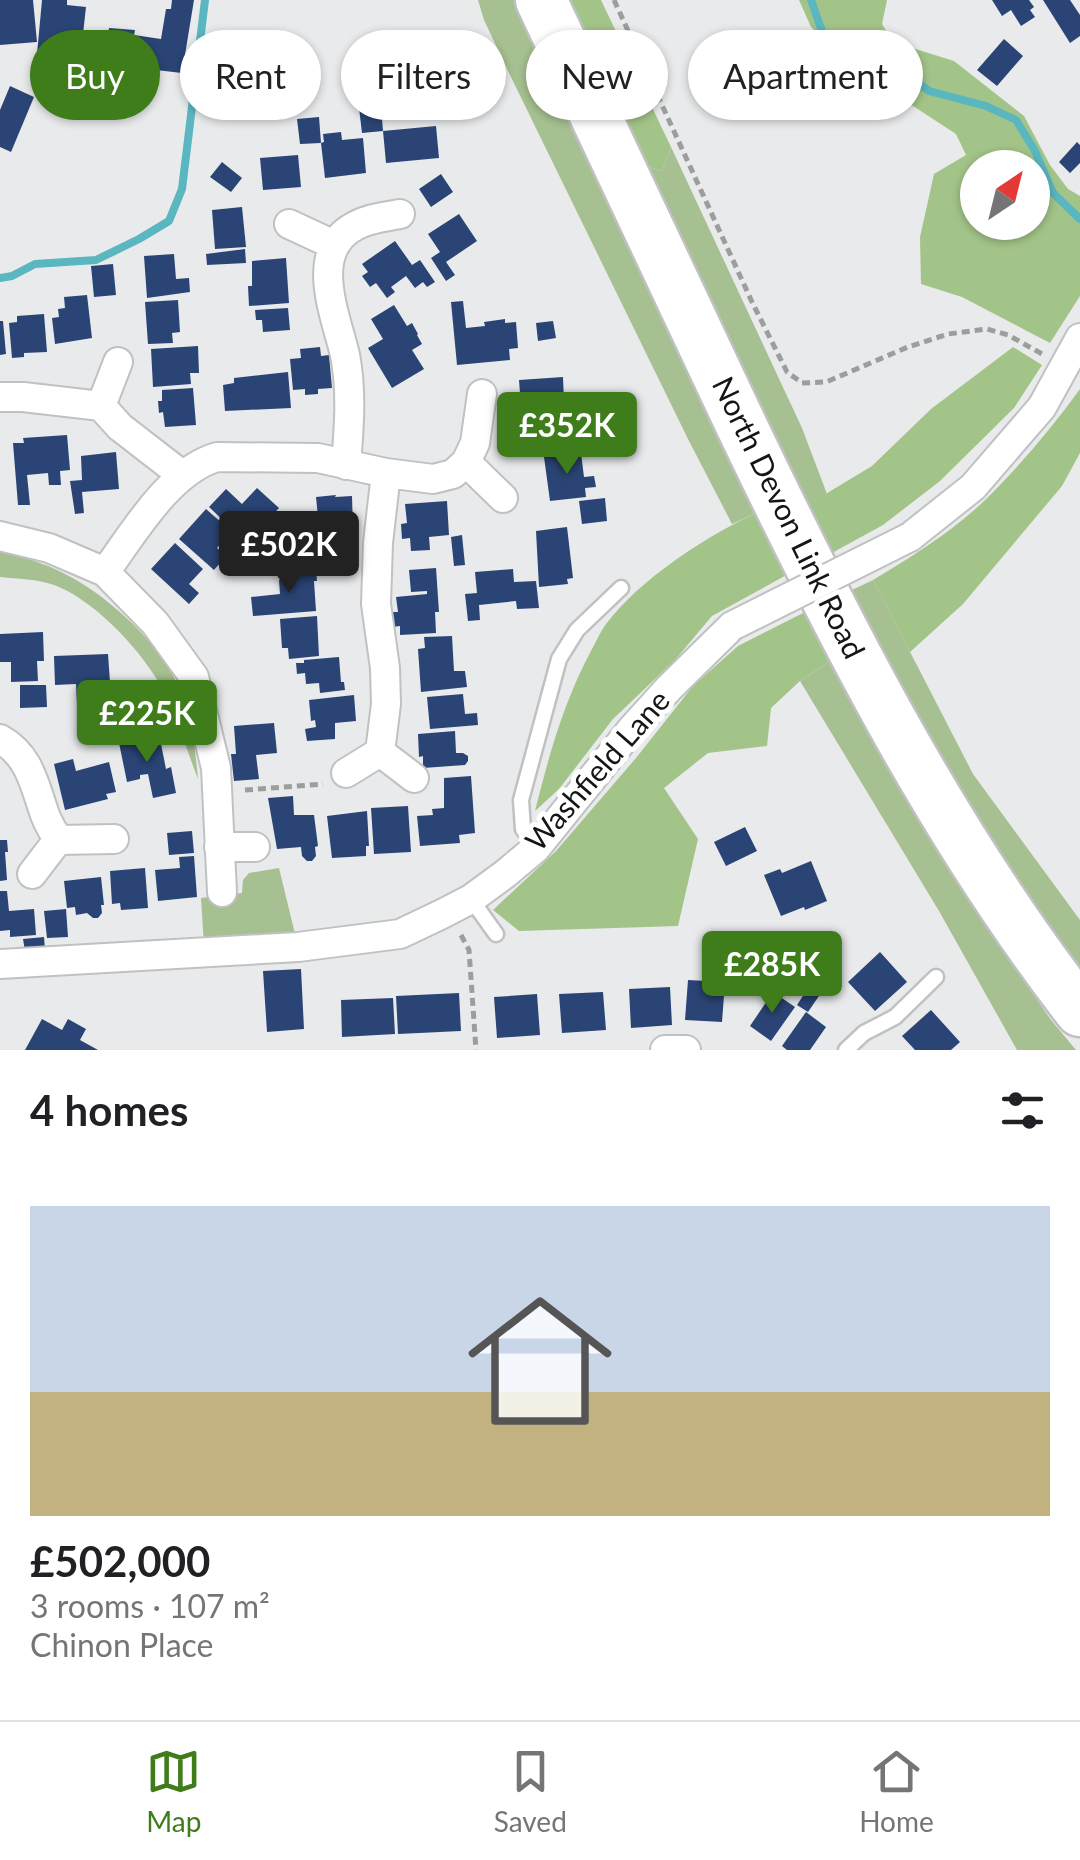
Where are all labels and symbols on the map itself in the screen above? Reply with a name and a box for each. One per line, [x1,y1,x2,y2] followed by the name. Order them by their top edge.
[960,150,1050,240] north arrow
[706,370,874,664] street label: North Devon Link Road
[497,392,637,477] pin: £352K
[219,511,359,596] pin: £502K
[77,680,217,765] pin: £225K
[517,682,676,857] street label: Washfield Lane
[702,931,842,1016] pin: £285K

